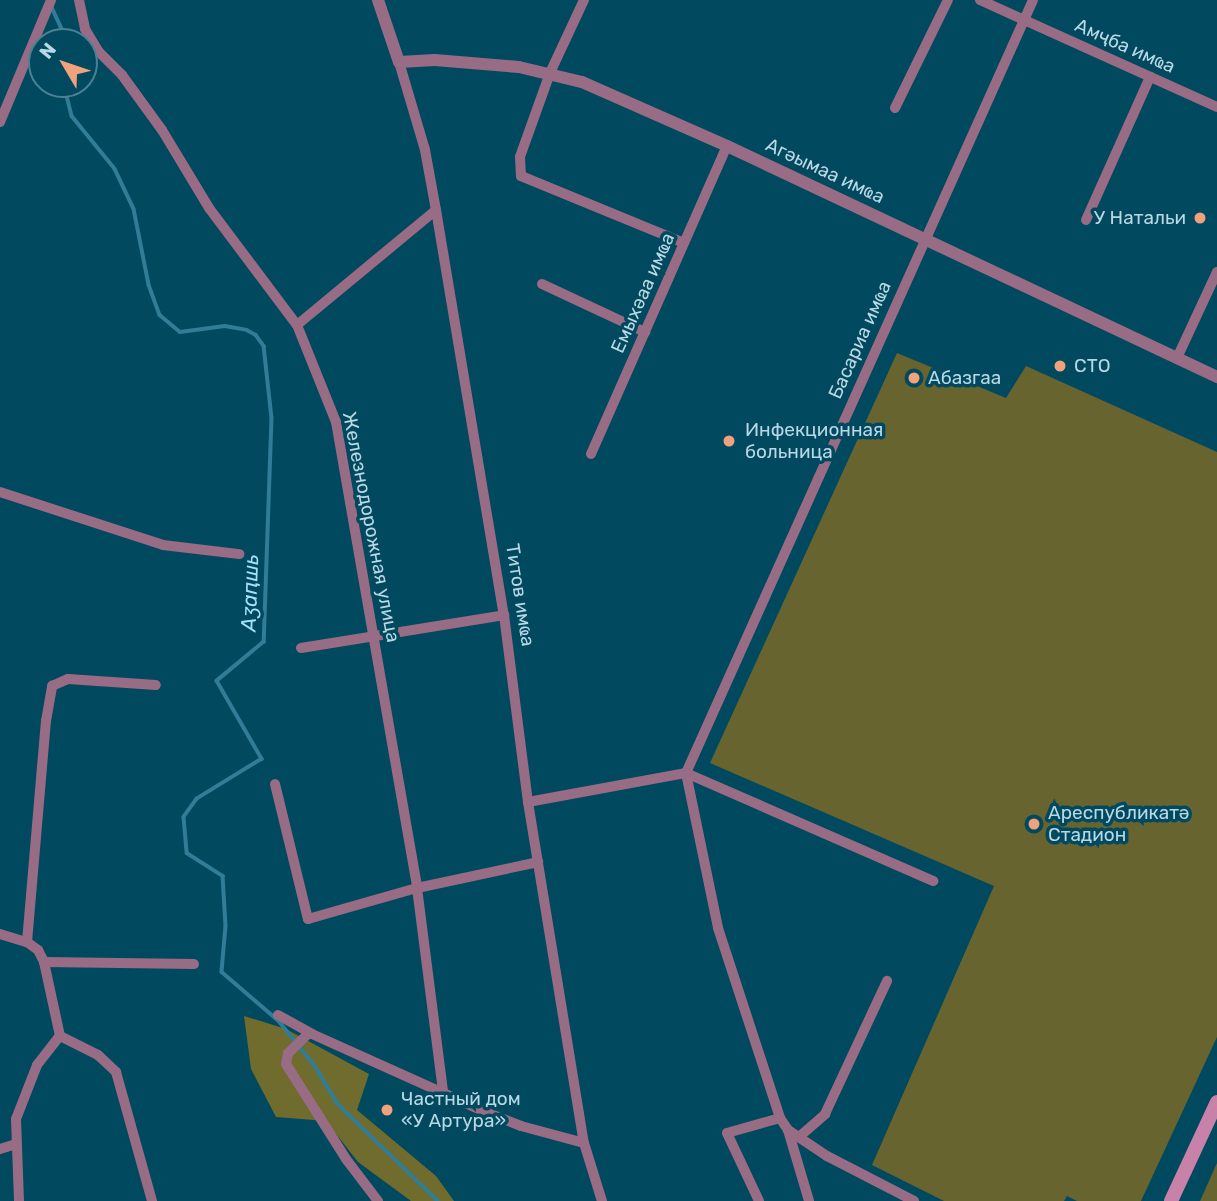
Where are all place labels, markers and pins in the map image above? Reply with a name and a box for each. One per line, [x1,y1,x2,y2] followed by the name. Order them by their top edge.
[1094,207,1186,229] place label: У Натальи
[1192,210,1208,226] marker: У Натальи
[1074,355,1111,377] place label: СТО
[1052,358,1068,374] marker: СТО
[928,367,1001,389] place label: Абазгаа
[906,370,922,386] marker: Абазгаа
[745,419,883,463] place label: Инфекционная больница
[719,431,739,451] marker: Инфекционная больница
[1048,802,1190,846] place label: Ареспубликатә Стадион
[1026,816,1042,832] marker: Ареспубликатә Стадион
[401,1088,521,1132] place label: Частный дом «У Артура»
[379,1102,395,1118] marker: Частный дом «У Артура»

